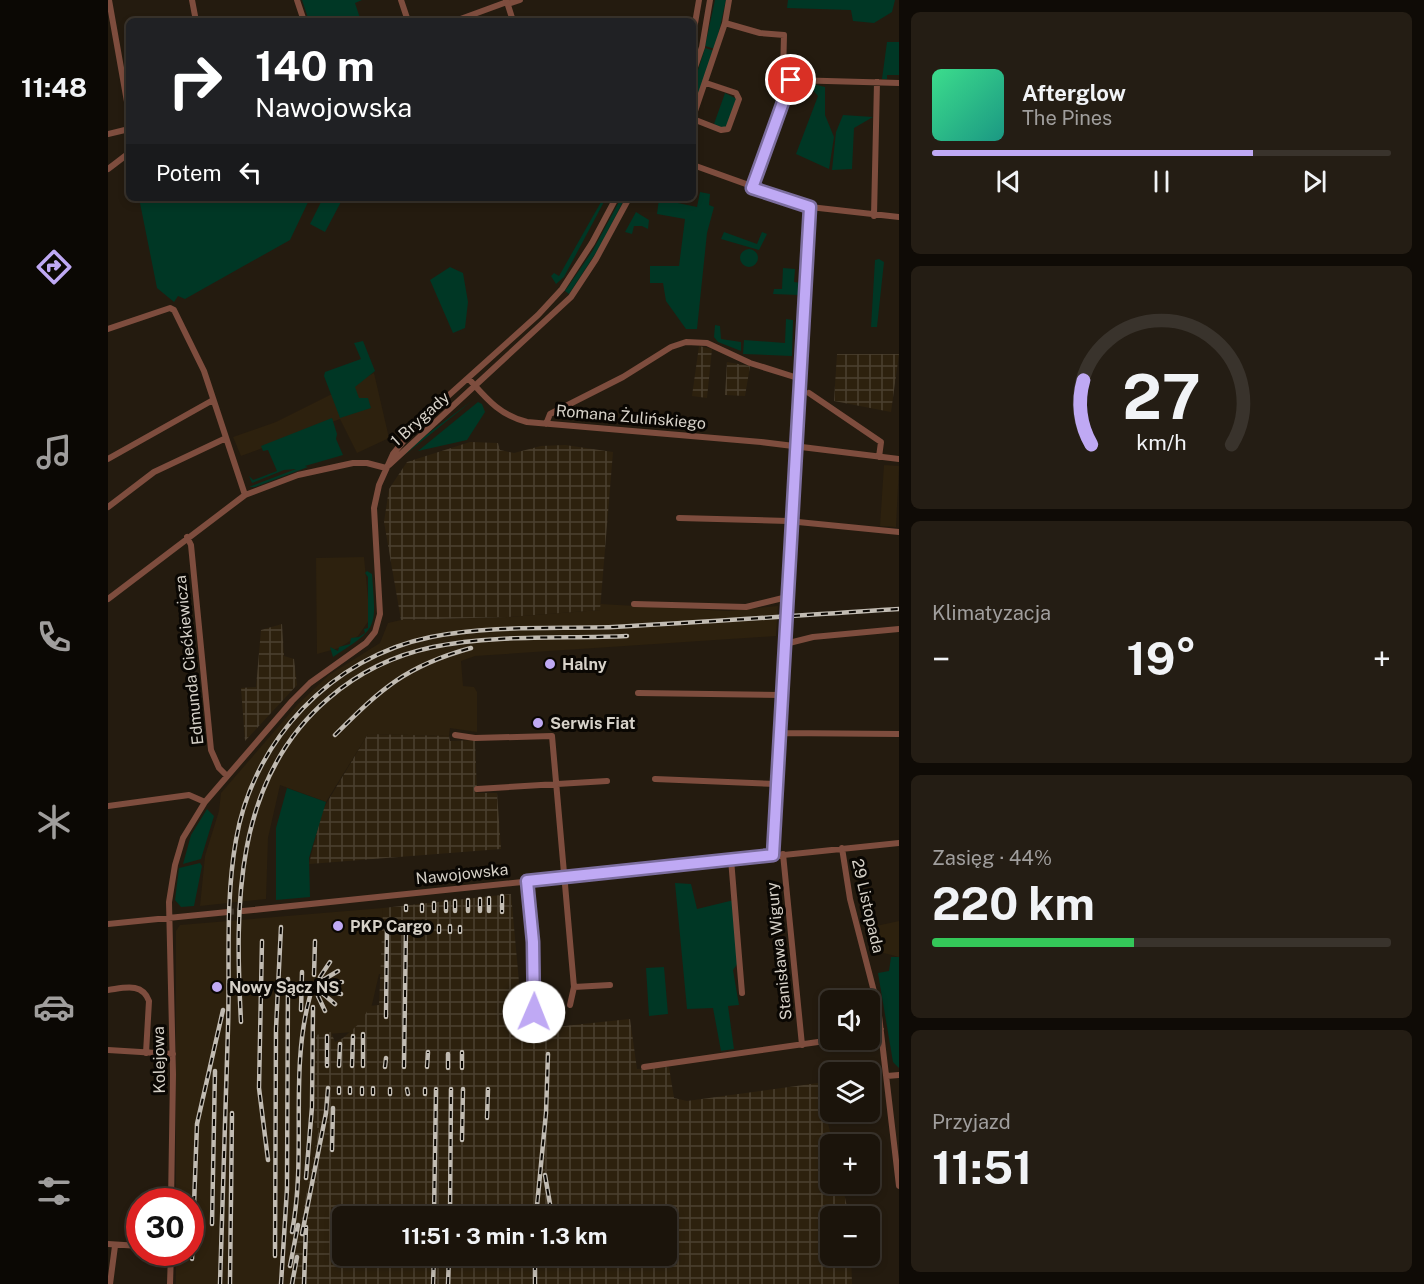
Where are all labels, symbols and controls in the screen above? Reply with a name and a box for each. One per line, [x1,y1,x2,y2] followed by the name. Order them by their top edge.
[255,41,375,90] text: 140 m
[156,42,234,120] icon: right
[765,54,816,105] pin
[774,63,807,96] icon: arrive
[21,71,87,103] text: 11:48
[1022,80,1126,106] text: Afterglow
[255,91,412,123] text: Nawojowska
[1022,106,1112,130] text: The Pines
[234,156,267,189] icon: left
[156,160,222,186] text: Potem
[992,165,1025,198] icon: previous
[1145,165,1178,198] icon: pause
[1298,165,1331,198] icon: next
[33,246,75,288] icon: directions
[1122,360,1201,433] text: 27
[387,387,454,450] street label: 1 Brygady
[555,400,707,433] street label: Romana Żulińskiego
[1136,430,1187,455] text: km/h
[33,431,75,473] icon: music
[171,574,207,746] street label: Edmunda Ciećkiewicza
[932,601,1051,625] text: Klimatyzacja
[33,616,75,658] icon: phone
[1126,632,1197,685] text: 19°
[932,640,950,678] text: −
[1373,640,1391,678] text: +
[562,655,607,674] place label: Halny
[543,657,557,671] marker: Halny
[550,714,636,733] place label: Serwis Fiat
[531,716,545,730] marker: Serwis Fiat
[33,801,75,843] icon: climate
[932,846,1052,870] text: Zasięg · 44%
[848,857,888,955] street label: 29 Listopada
[415,860,509,888] street label: Nawojowska
[932,877,1095,930] text: 220 km
[762,881,796,1021] street label: Stanisława Wigury
[350,917,432,936] place label: PKP Cargo
[331,919,345,933] marker: PKP Cargo
[229,978,339,997] place label: Nowy Sącz NS
[210,980,224,994] marker: Nowy Sącz NS
[502,980,566,1044] position arrow
[33,986,75,1028] icon: car
[820,990,880,1266] map controls
[820,990,880,1050] button: sound
[149,1026,169,1094] street label: Kolejowa
[820,1062,880,1122] button: layers
[932,1110,1011,1134] text: Przyjazd
[820,1134,880,1194] button: +
[932,1141,1032,1194] text: 11:51
[33,1170,75,1212] icon: filters
[126,1188,204,1266] speed limit sign: 30
[820,1206,880,1266] button: −
[402,1223,607,1249] text: 11:51 · 3 min · 1.3 km

